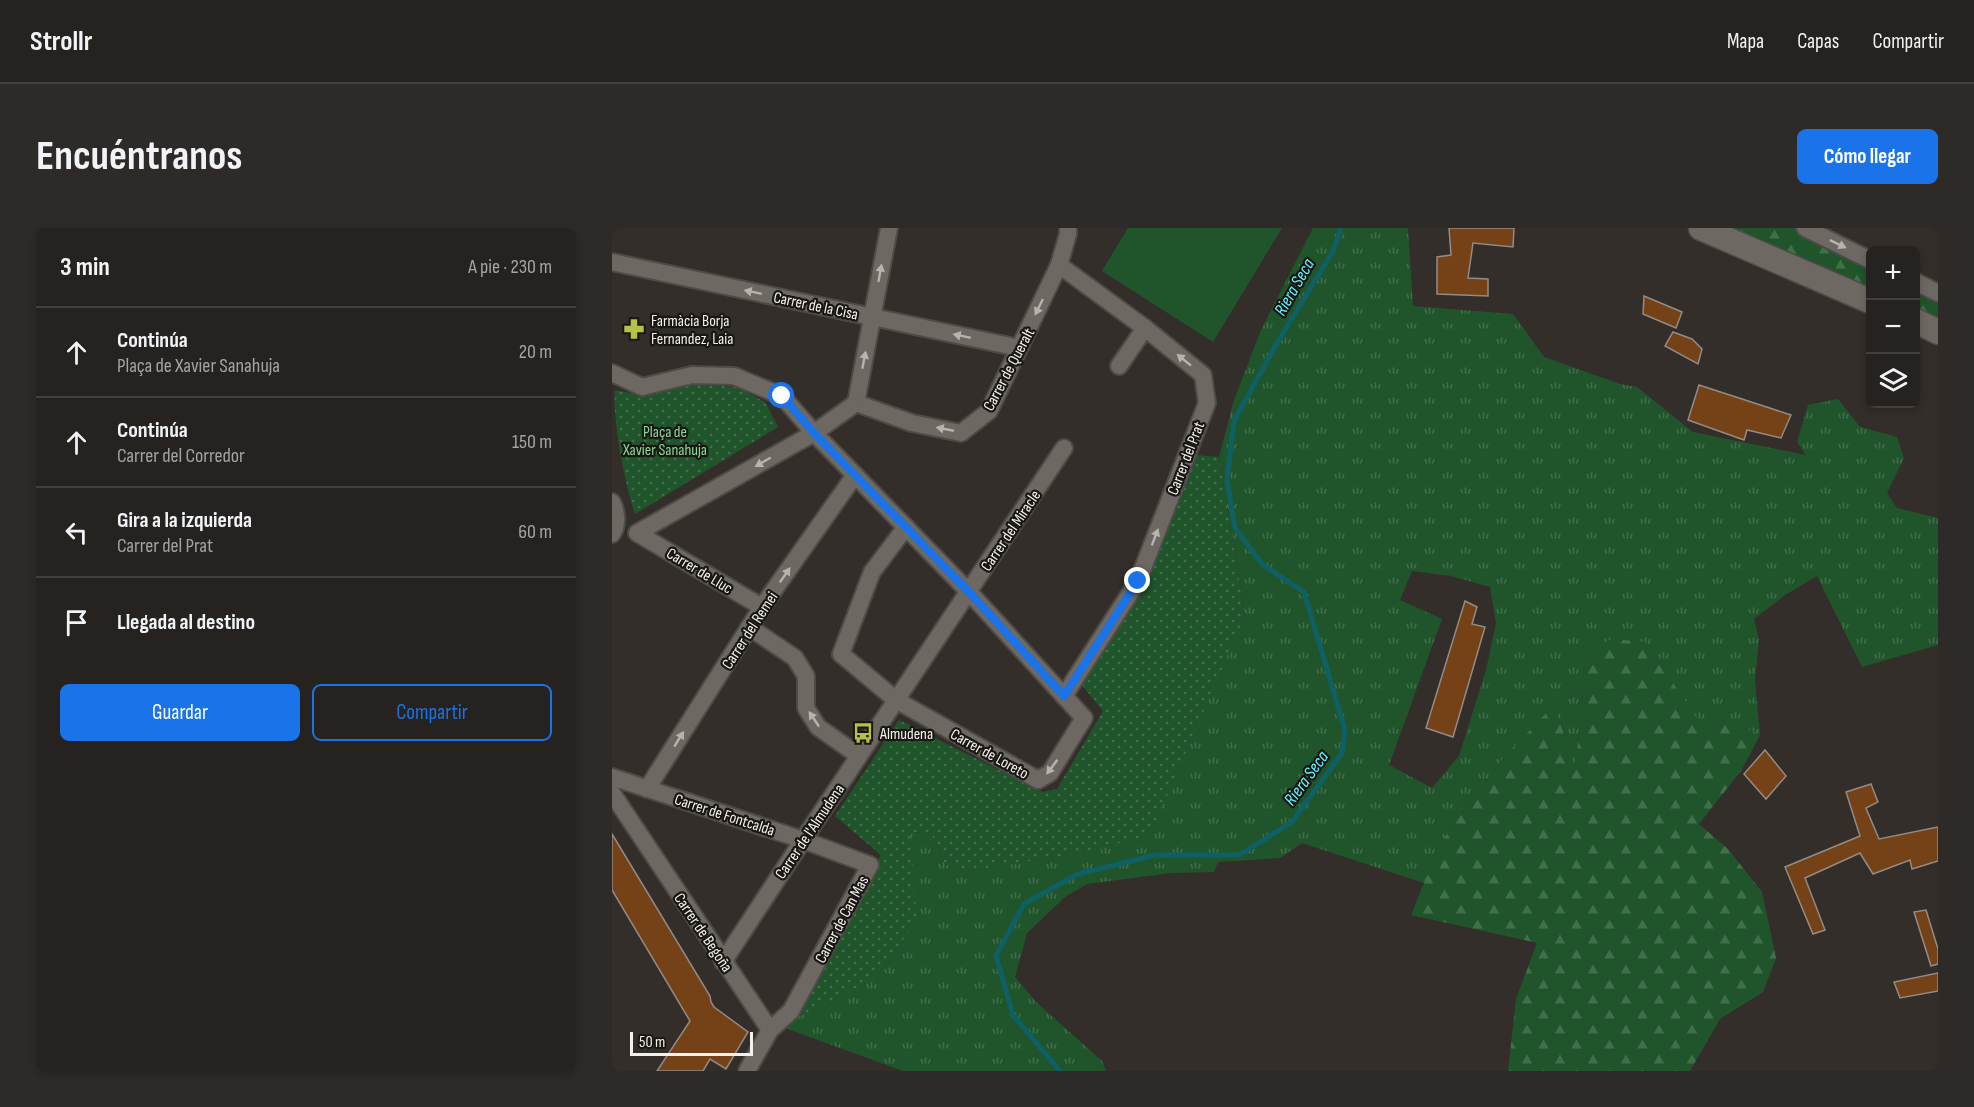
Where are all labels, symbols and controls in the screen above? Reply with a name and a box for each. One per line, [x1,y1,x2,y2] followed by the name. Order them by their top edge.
[30,25,92,58] text: Strollr
[1727,29,1764,54] text: Mapa
[1797,29,1839,54] text: Capas
[1872,29,1944,54] text: Compartir
[1797,129,1938,184] button: Cómo llegar
[36,131,242,182] text: Encuéntranos
[1829,239,1846,249] one-way arrow
[1866,246,1920,408] map controls
[1866,246,1920,300] button: +
[60,252,110,283] text: 3 min
[1270,254,1319,319] water label: Riera Seca
[468,255,552,279] text: A pie · 230 m
[876,263,885,282] one-way arrow
[744,287,763,296] one-way arrow
[772,288,860,325] street label: Carrer de la Cisa
[1035,298,1044,315] one-way arrow
[1866,300,1920,354] button: −
[651,312,733,349] place label: Farmàcia Borja Fernandez, Laia
[622,317,646,341] pharmacy icon: Farmàcia Borja Fernandez, Laia
[980,325,1039,414] street label: Carrer de Queralt
[117,327,188,354] text: Continúa
[952,331,971,340] one-way arrow
[60,336,93,369] icon: ahead
[519,340,552,364] text: 20 m
[860,351,869,370] one-way arrow
[117,354,280,378] text: Plaça de Xavier Sanahuja
[1177,354,1192,367] one-way arrow
[1866,354,1920,408] button: layers
[768,382,794,408] route start
[117,417,188,444] text: Continúa
[1164,419,1209,498] street label: Carrer del Prat
[622,423,707,460] park label: Plaça de Xavier Sanahuja
[935,424,954,433] one-way arrow
[60,426,93,459] icon: ahead
[512,430,552,454] text: 150 m
[117,444,245,468] text: Carrer del Corredor
[755,456,772,466] one-way arrow
[977,487,1045,575] street label: Carrer del Miracle
[117,507,252,534] text: Gira a la izquierda
[60,516,93,549] icon: left
[518,520,552,544] text: 60 m
[1151,527,1161,545] one-way arrow
[117,534,213,558] text: Carrer del Prat
[663,544,736,598] street label: Carrer de Lluc
[1124,567,1150,593] route end
[779,568,791,584] one-way arrow
[718,589,782,673] street label: Carrer del Remei
[60,606,93,639] icon: arrive
[117,609,255,636] text: Llegada al destino
[60,684,300,741] button: Guardar
[312,684,552,741] button: Compartir
[808,712,820,728] one-way arrow
[851,721,875,745] bus stop icon: Almudena
[879,725,933,744] place label: Almudena
[947,725,1032,784] street label: Carrer de Loreto
[673,731,684,747] one-way arrow
[1280,746,1334,810] water label: Riera Seca
[1046,759,1059,775] one-way arrow
[772,781,849,883] street label: Carrer de l'Almudena
[672,790,777,841] street label: Carrer de Fontcalda
[811,873,873,967] street label: Carrer de Can Mas
[669,890,736,976] street label: Carrer de Begoña
[630,1029,753,1056] scale bar
[639,1033,665,1052] text: 50 m

